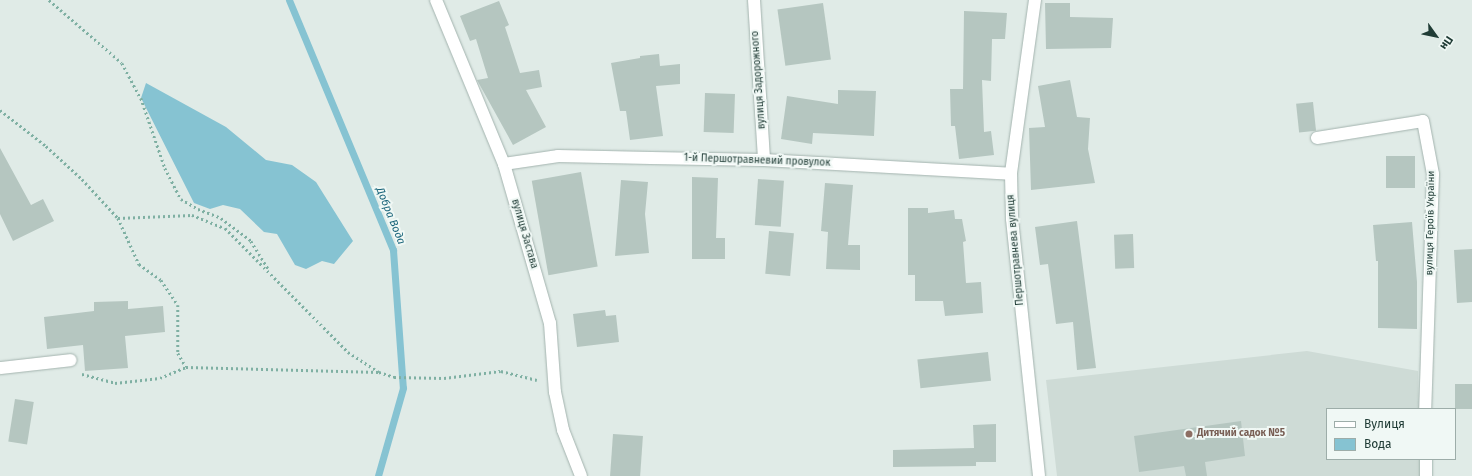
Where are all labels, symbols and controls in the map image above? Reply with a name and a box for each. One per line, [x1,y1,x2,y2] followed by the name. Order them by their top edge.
[1416,16,1456,56] north arrow
[750,30,768,130] street label: вулиця Задорожного
[1437,34,1456,52] text: Пн
[684,152,830,170] street label: 1-й Першотравневий провулок
[1424,170,1438,276] street label: вулиця Героїв України
[373,186,407,246] water label: Добра Вода
[1005,194,1027,306] street label: Першотравнева вулиця
[508,198,540,270] street label: вулиця Застава
[1326,408,1456,460] legend
[1364,417,1405,431] text: Вулиця
[1197,428,1285,440] place label: Дитячий садок №5
[1184,429,1194,439] marker: Дитячий садок №5
[1364,437,1391,451] text: Вода

